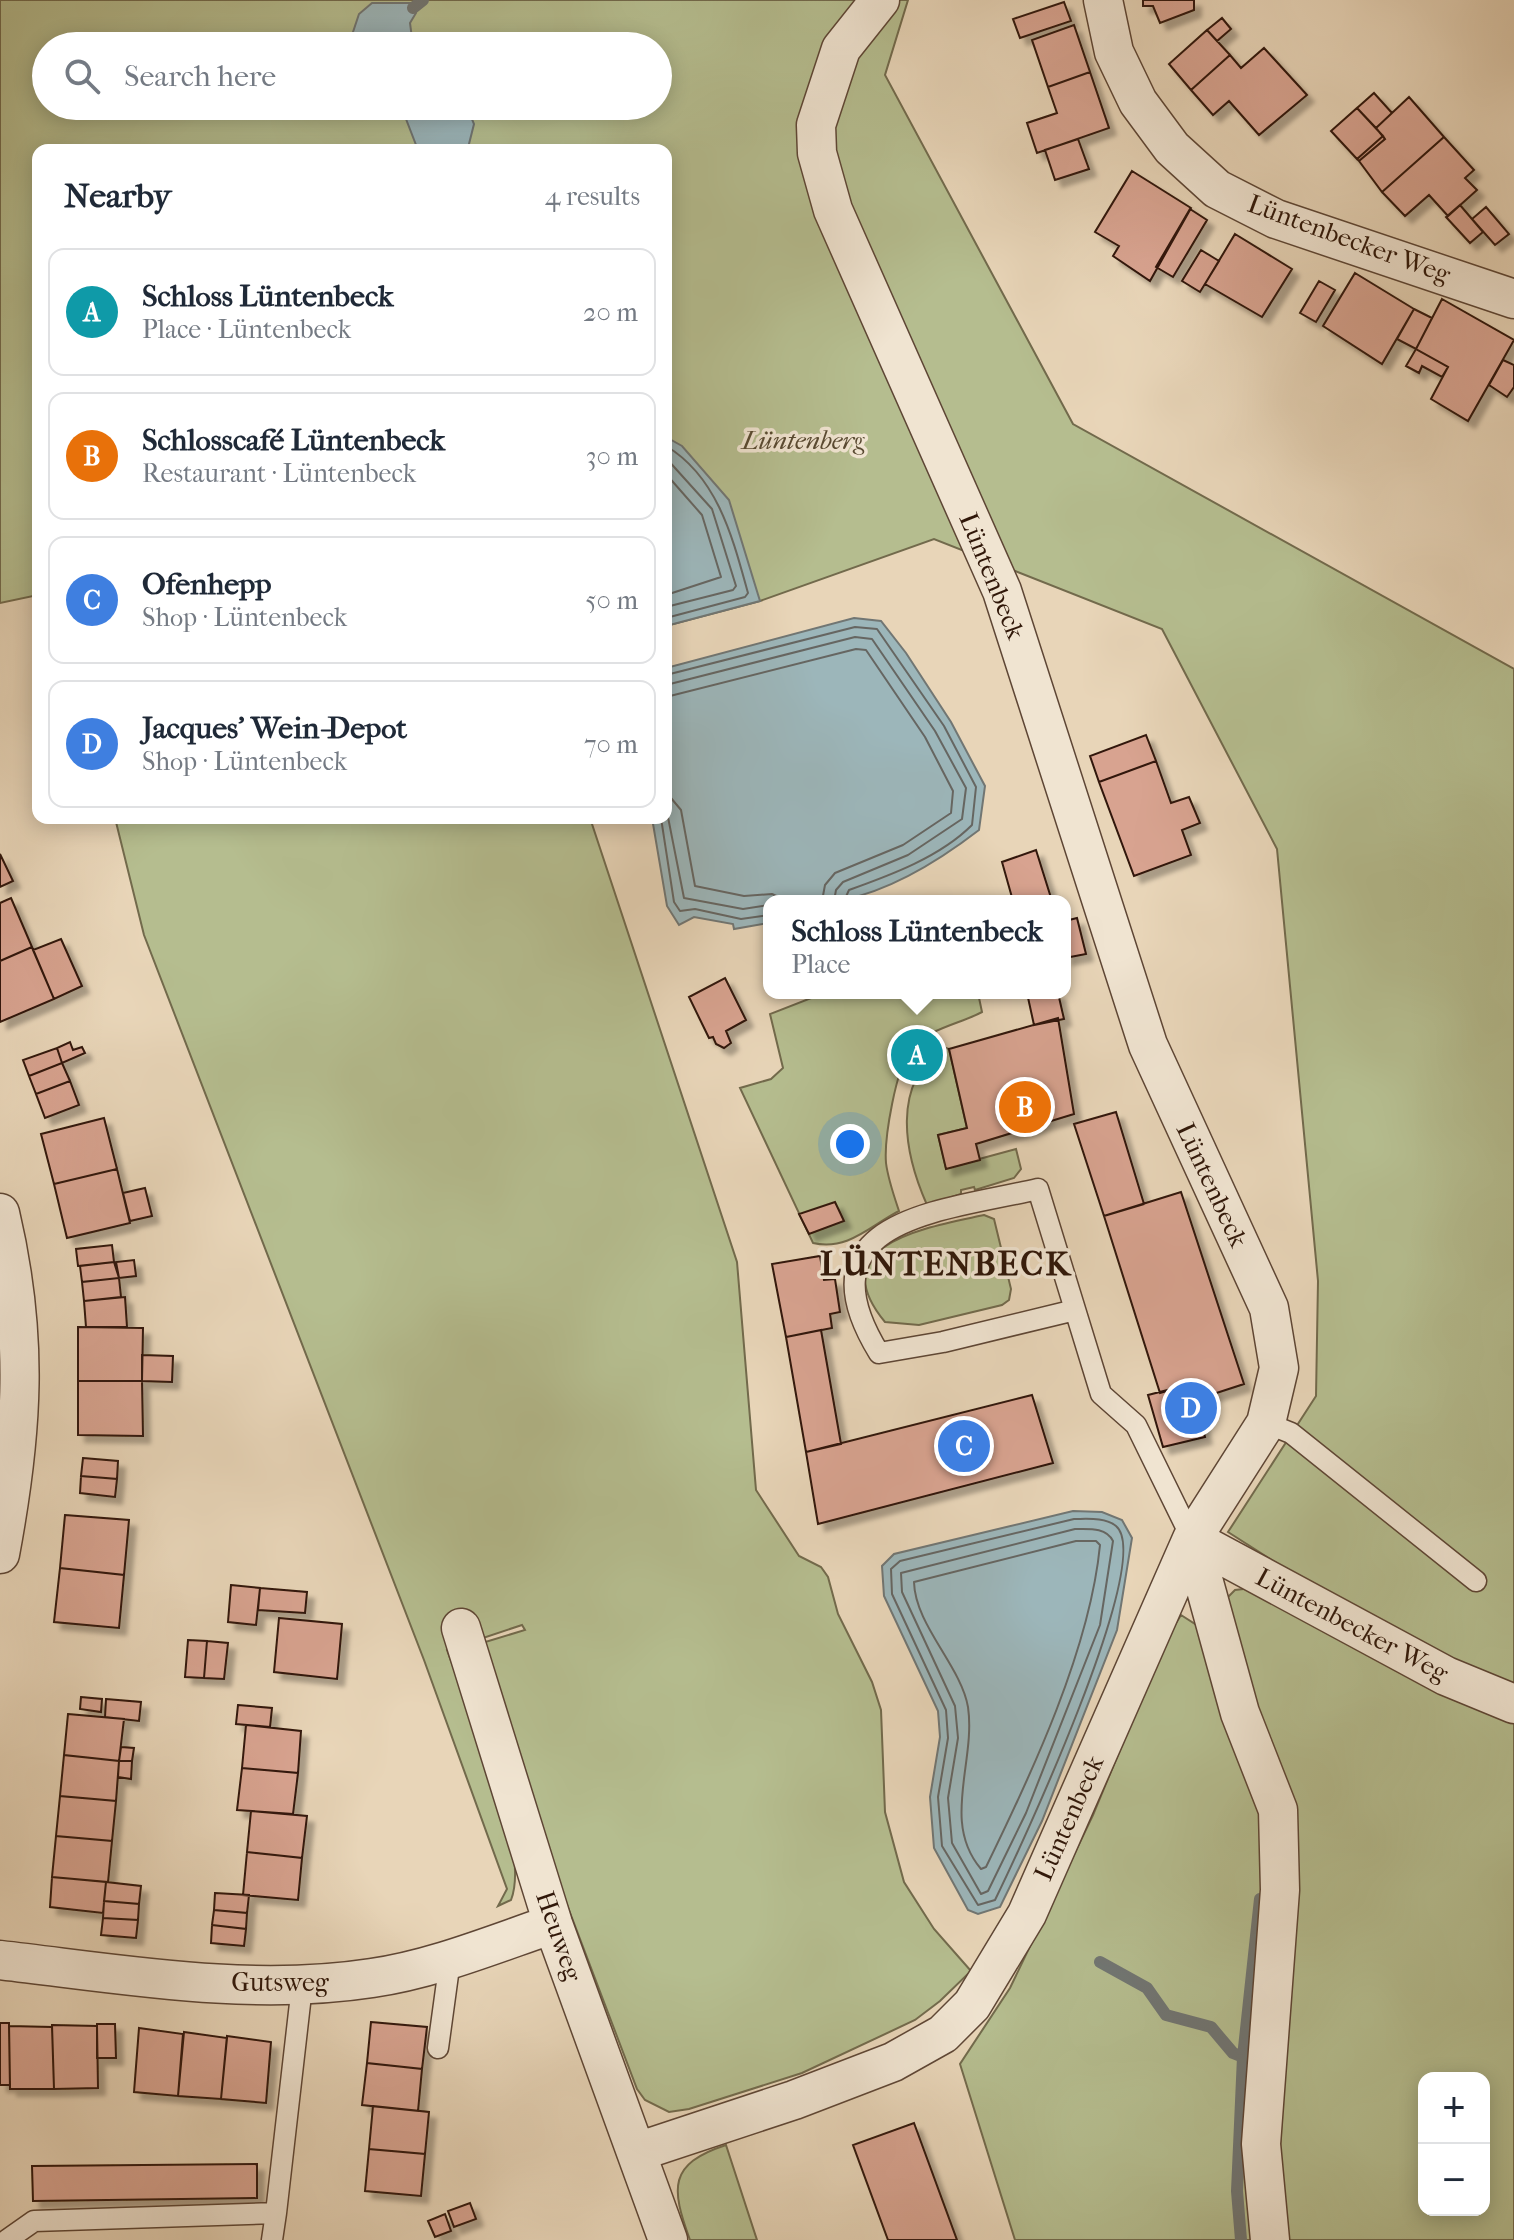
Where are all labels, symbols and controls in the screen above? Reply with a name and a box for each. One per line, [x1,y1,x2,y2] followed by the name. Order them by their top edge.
[32,32,672,120] search box
[60,54,104,98] icon: search
[124,59,276,94] text: Search here
[64,176,171,216] text: Nearby
[545,181,640,212] text: 4 results
[1243,188,1456,290] street label: Lüntenbecker Weg
[142,279,393,314] text: Schloss Lüntenbeck
[84,297,100,328] text: A
[583,297,638,328] text: 20 m
[142,314,351,345] text: Place · Lüntenbeck
[142,423,445,458] text: Schlosscafé Lüntenbeck
[740,425,865,456] park label: Lüntenberg
[84,441,100,472] text: B
[586,441,638,472] text: 30 m
[142,458,416,489] text: Restaurant · Lüntenbeck
[953,508,1032,644] street label: Lüntenbeck
[142,567,272,602] text: Ofenhepp
[83,585,101,616] text: C
[585,585,638,616] text: 50 m
[142,602,347,633] text: Shop · Lüntenbeck
[142,711,407,746] text: Jacques' Wein-Depot
[82,729,102,760] text: D
[584,729,638,760] text: 70 m
[142,746,347,777] text: Shop · Lüntenbeck
[763,895,1071,999] popup
[791,914,1043,949] text: Schloss Lüntenbeck
[791,949,850,980] text: Place
[891,1025,943,1085] pin: A
[999,1077,1051,1137] pin: B
[1170,1118,1255,1253] street label: Lüntenbeck
[830,1124,870,1164] your location
[820,1244,1072,1284] district label: LÜNTENBECK
[1165,1378,1217,1438] pin: D
[938,1416,990,1476] pin: C
[1251,1561,1454,1689] street label: Lüntenbecker Weg
[1028,1750,1111,1885] street label: Lüntenbeck
[529,1887,589,1986] street label: Heuweg
[231,1967,330,1998] street label: Gutsweg
[1418,2072,1490,2216] map controls
[1418,2072,1490,2144] button: +
[1418,2144,1490,2216] button: −

